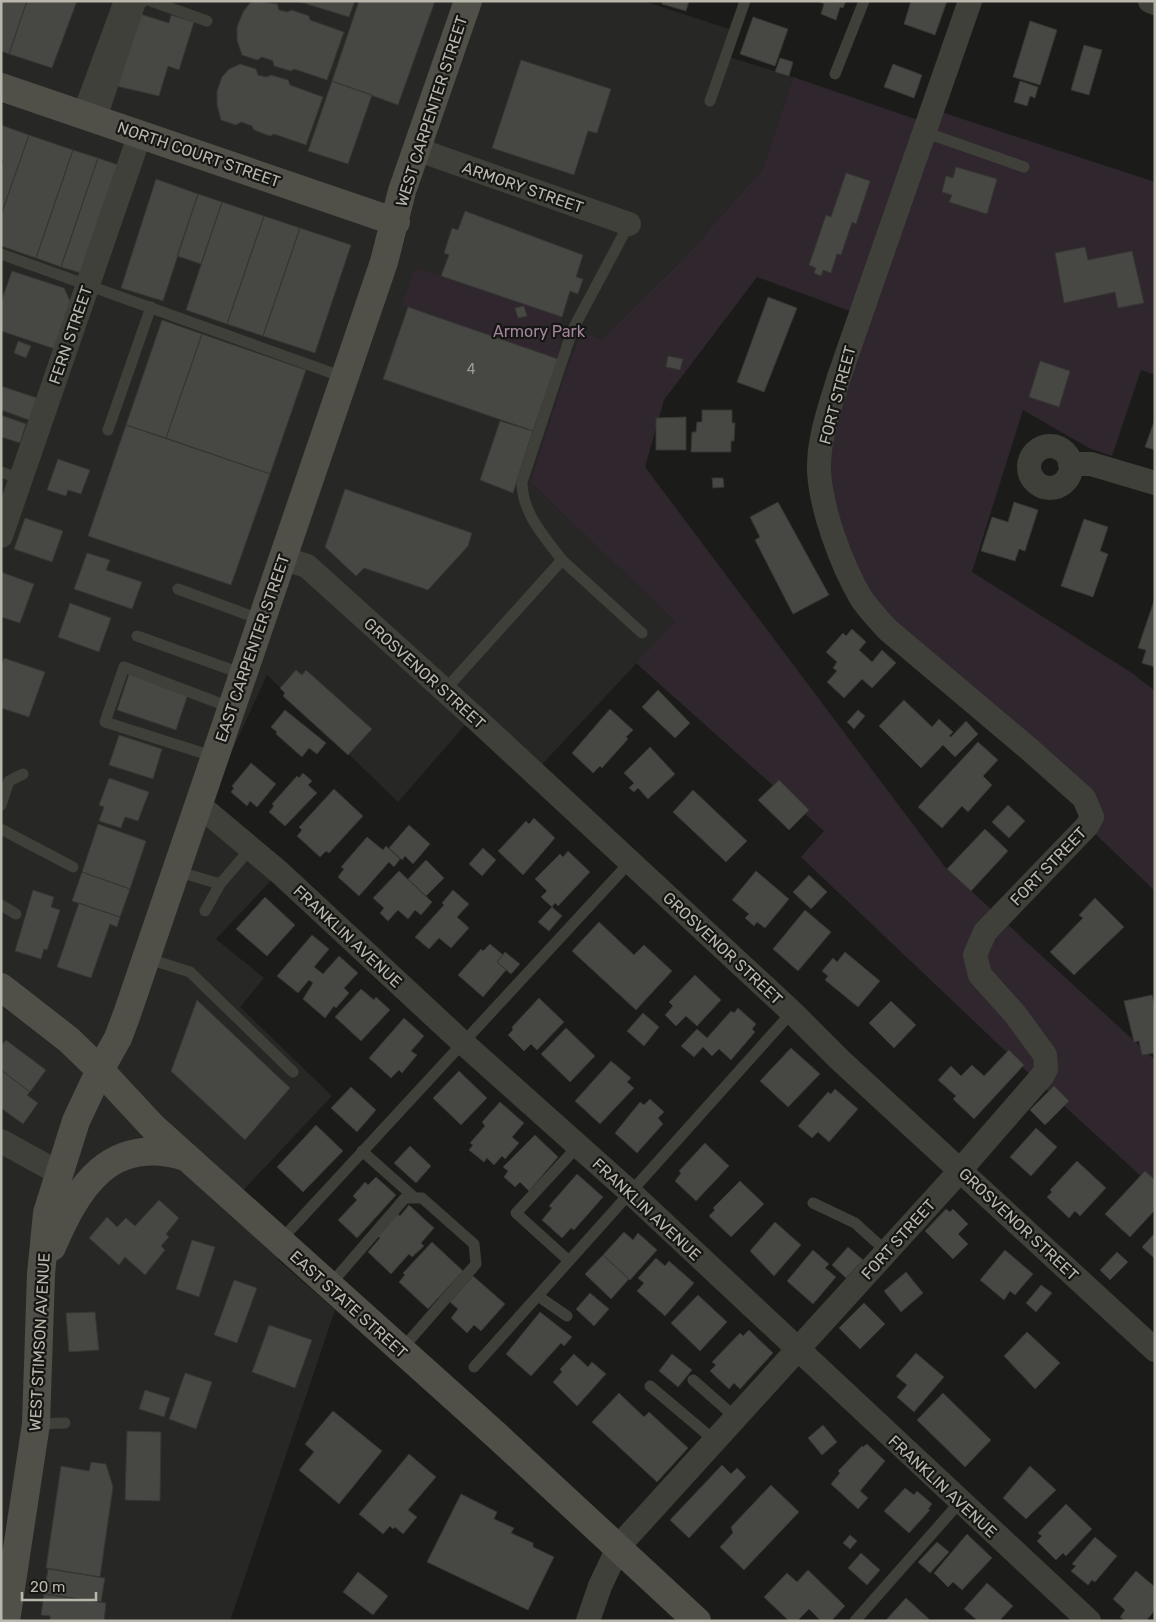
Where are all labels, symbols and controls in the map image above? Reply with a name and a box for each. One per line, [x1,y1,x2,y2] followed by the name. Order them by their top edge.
[392,13,471,209] street label: WEST CARPENTER STREET
[115,118,283,191] street label: NORTH COURT STREET
[460,158,586,217] street label: ARMORY STREET
[45,283,96,387] street label: FERN STREET
[493,322,586,341] park label: Armory Park
[815,344,860,447] street label: FORT STREET
[467,361,476,378] house number: 4
[211,552,294,745] street label: EAST CARPENTER STREET
[360,614,489,733] street label: GROSVENOR STREET
[1006,823,1090,909] street label: FORT STREET
[289,881,406,992] street label: FRANKLIN AVENUE
[659,888,786,1009] street label: GROSVENOR STREET
[588,1154,705,1265] street label: FRANKLIN AVENUE
[955,1164,1082,1285] street label: GROSVENOR STREET
[857,1195,939,1283] street label: FORT STREET
[286,1247,411,1362] street label: EAST STATE STREET
[25,1252,54,1432] street label: WEST STIMSON AVENUE
[884,1431,1001,1542] street label: FRANKLIN AVENUE
[22,1570,96,1602] scale bar
[30,1578,65,1596] text: 20 m

